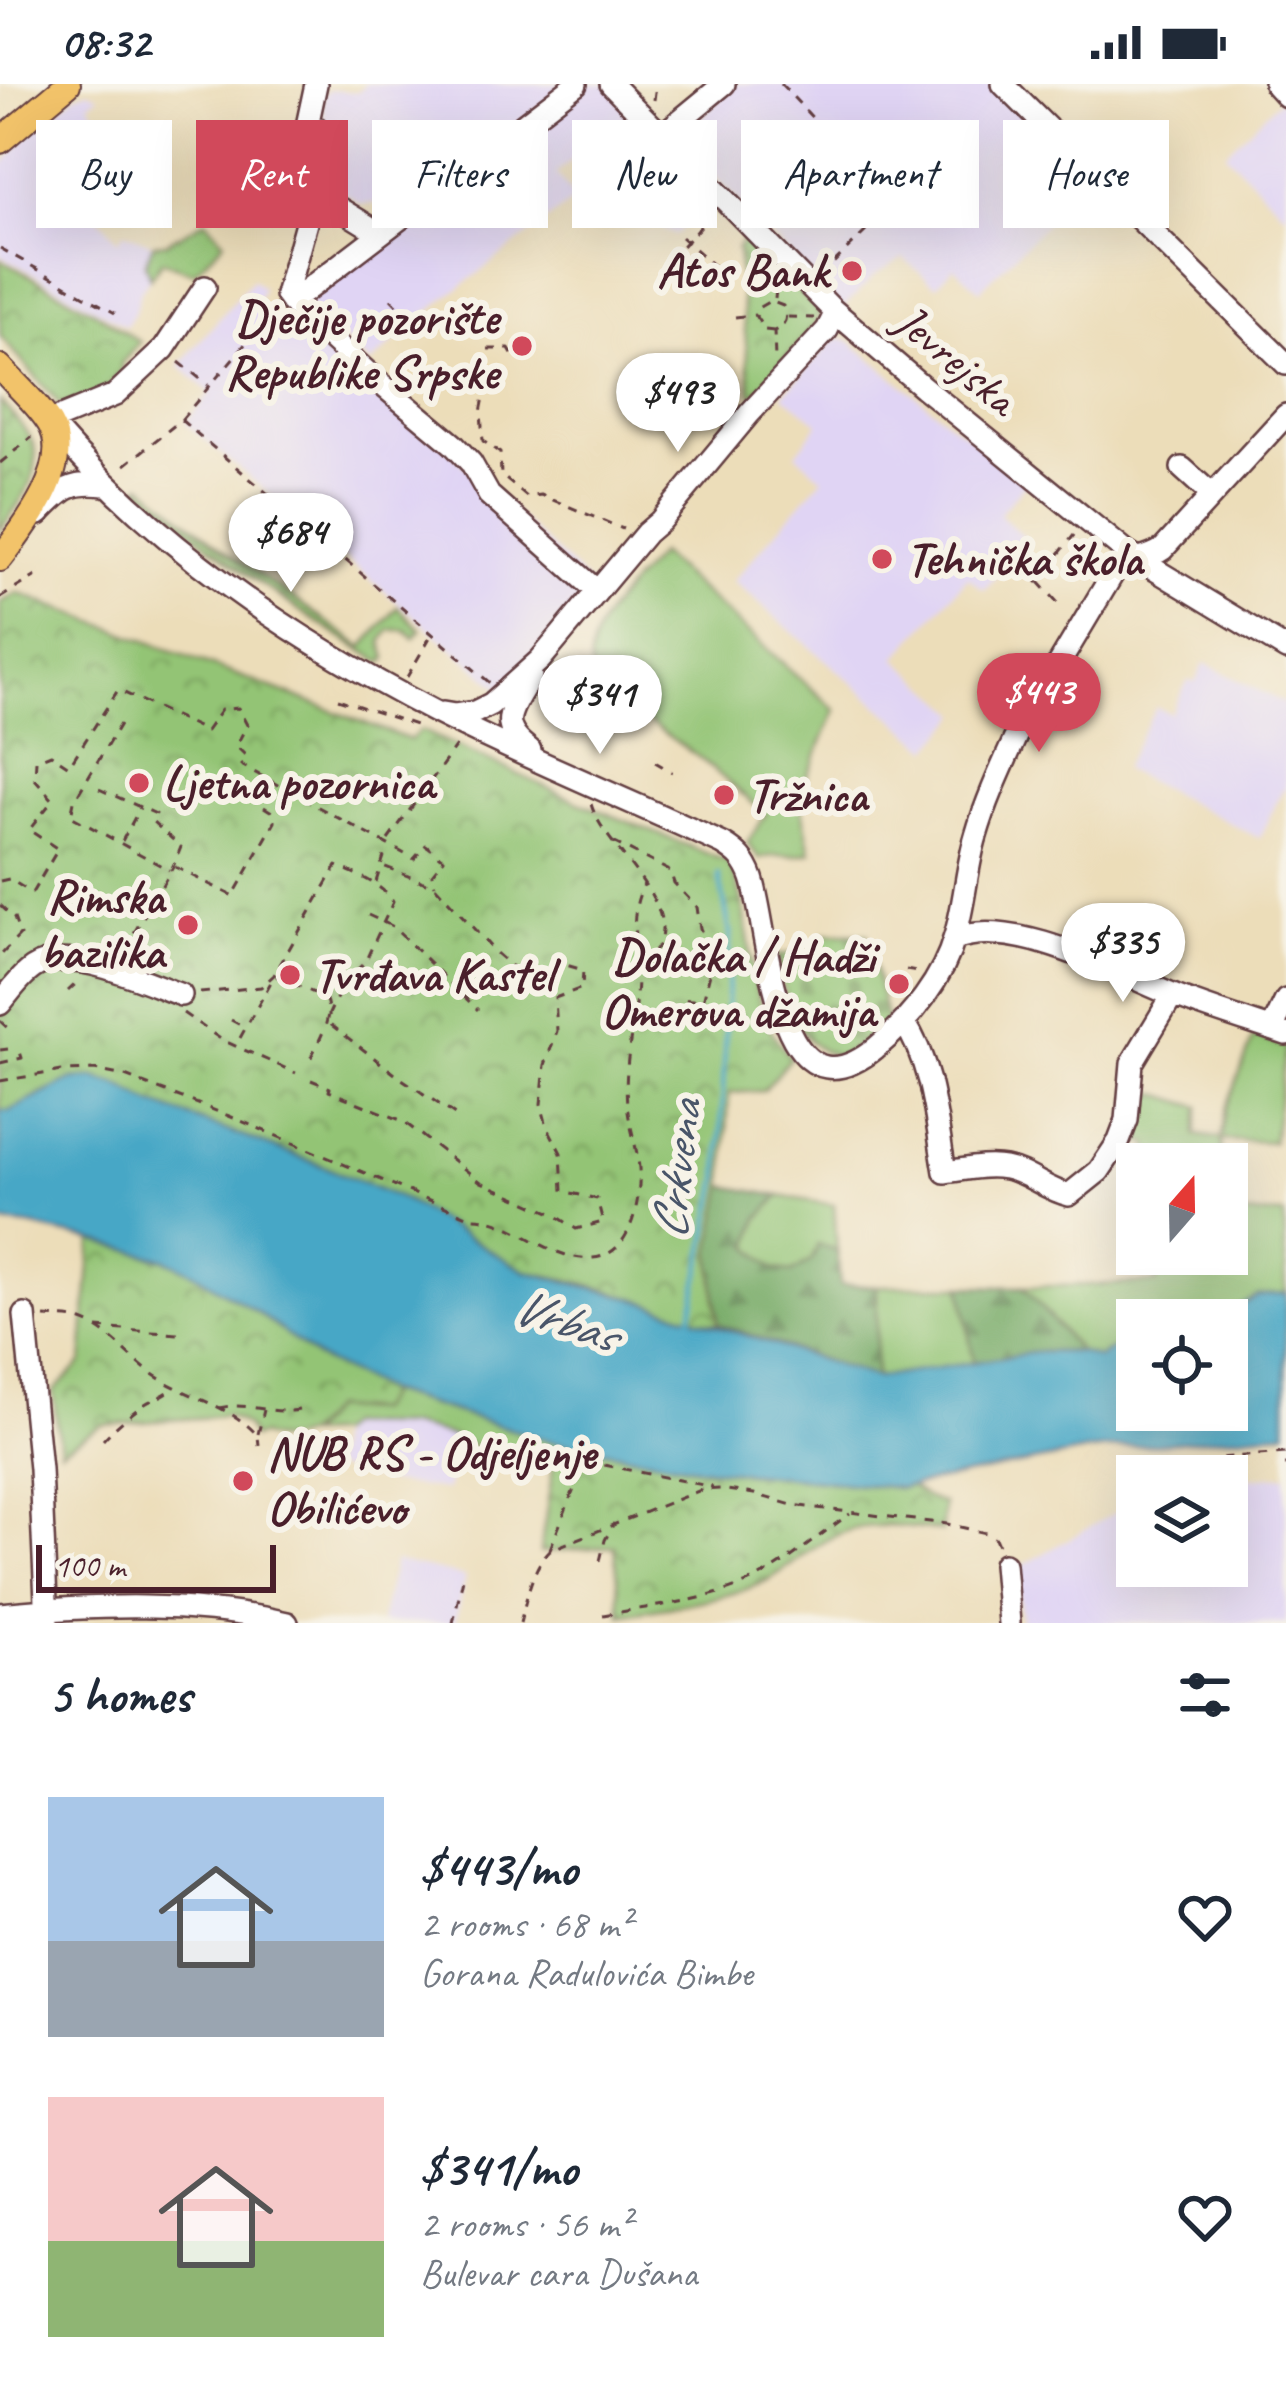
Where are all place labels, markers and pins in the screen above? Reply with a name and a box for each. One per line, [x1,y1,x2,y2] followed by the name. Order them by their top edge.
[657,241,832,301] place label: Atos Bank
[839,258,865,284] marker: Atos Bank
[225,288,502,403] place label: Dječije pozorište Republike Srpske
[509,333,535,359] marker: Dječije pozorište Republike Srpske
[607,353,749,455] pin: $493
[220,493,362,595] pin: $684
[906,529,1146,589] place label: Tehnička škola
[869,546,895,572] marker: Tehnička škola
[968,653,1110,755] pin: $443
[529,655,671,757] pin: $341
[163,753,438,813] place label: Ljetna pozornica
[748,765,870,825] place label: Tržnica
[126,770,152,796] marker: Ljetna pozornica
[711,782,737,808] marker: Tržnica
[40,867,168,982] place label: Rimska bazilika
[1052,903,1194,1005] pin: $335
[175,912,201,938] marker: Rimska bazilika
[601,926,881,1041] place label: Dolačka / Hadži Omerova džamija
[314,945,562,1005] place label: Tvrđava Kastel
[277,962,303,988] marker: Tvrđava Kastel
[886,971,912,997] marker: Dolačka / Hadži Omerova džamija
[267,1423,599,1538] place label: NUB RS - Odjeljenje Obilićevo
[230,1468,256,1494] marker: NUB RS - Odjeljenje Obilićevo

